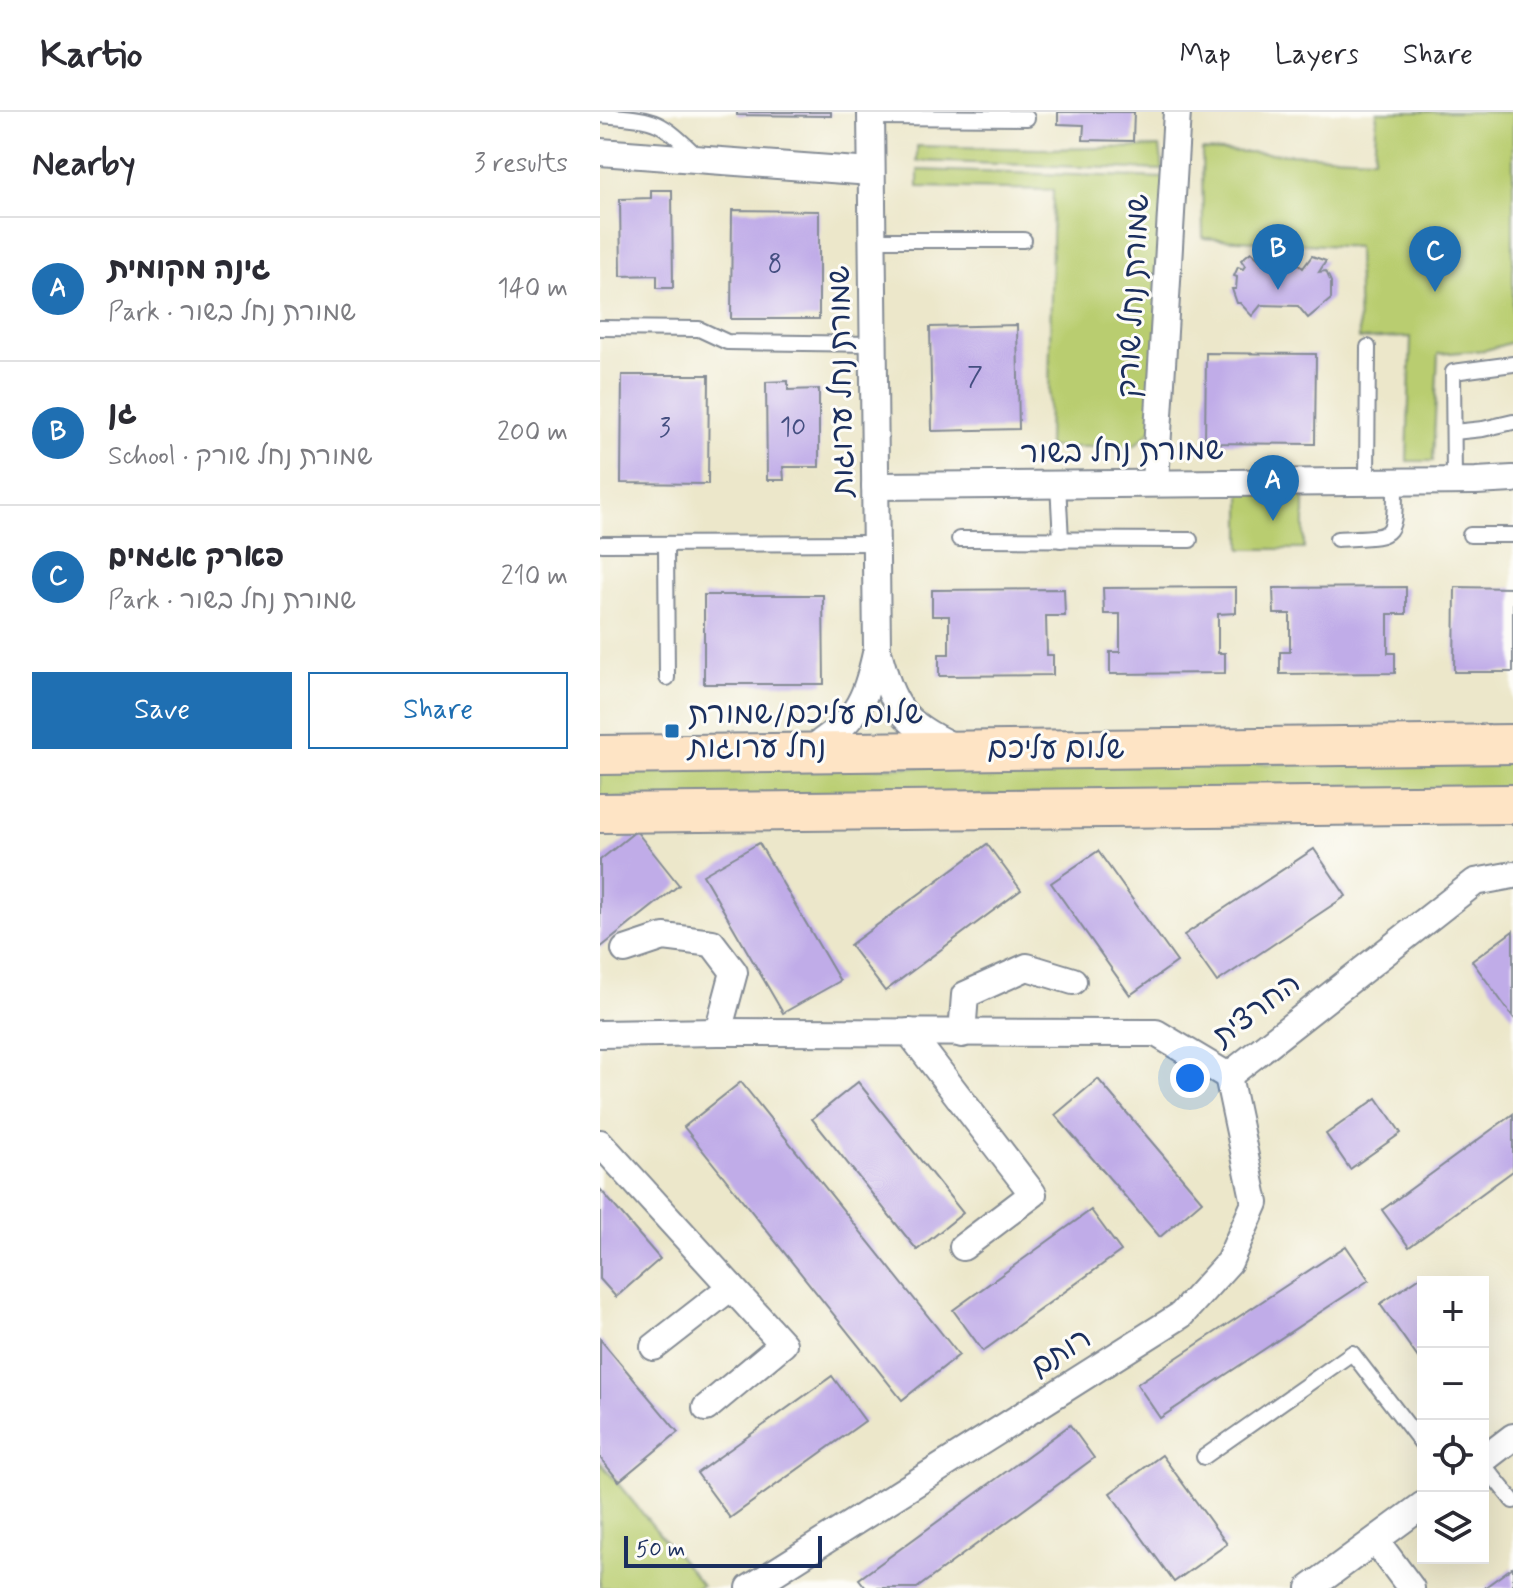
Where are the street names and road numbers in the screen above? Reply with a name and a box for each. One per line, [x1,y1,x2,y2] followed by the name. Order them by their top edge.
[1109,193,1159,399] street label: שמורת נחל שורק
[820,265,864,499] street label: שמורת נחל ערוגות
[1020,431,1224,473] street label: שמורת נחל בשור
[987,730,1125,769] street label: שלום עליכם
[1203,964,1309,1057] street label: החרצית
[1023,1319,1099,1387] street label: רותם

